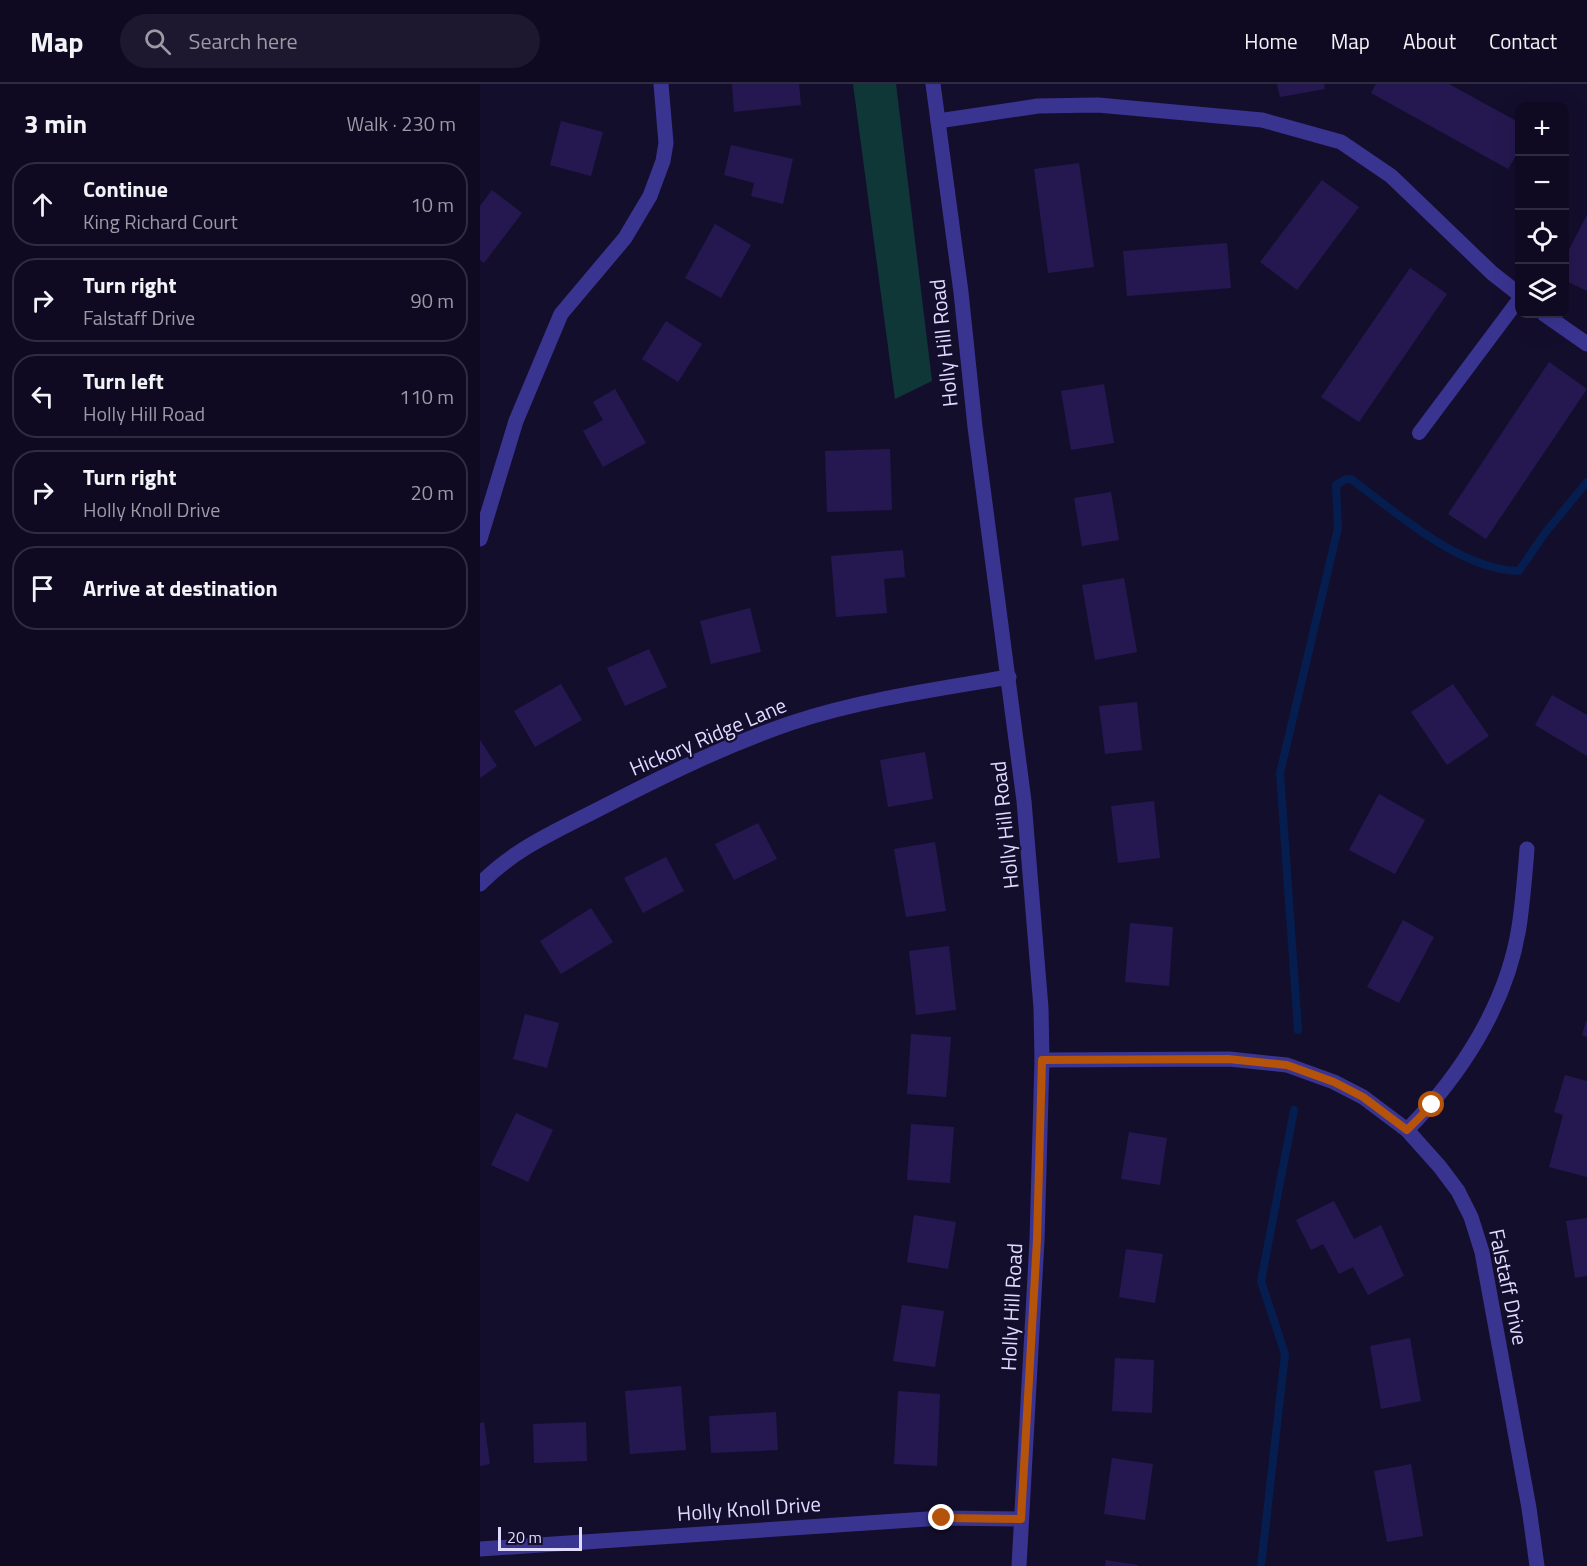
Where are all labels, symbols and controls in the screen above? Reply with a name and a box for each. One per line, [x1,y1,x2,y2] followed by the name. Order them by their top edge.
[120,14,540,68] search box
[30,20,84,63] text: Map
[189,24,298,58] text: Search here
[141,25,174,58] icon: search
[1244,25,1298,57] text: Home
[1331,25,1370,57] text: Map
[1403,25,1456,57] text: About
[1489,25,1557,57] text: Contact
[1515,102,1569,318] map controls
[1515,102,1569,156] button: +
[24,104,87,143] text: 3 min
[347,108,456,139] text: Walk · 230 m
[1515,156,1569,210] button: −
[83,172,168,206] text: Continue
[26,188,59,221] icon: ahead
[410,189,454,220] text: 10 m
[83,206,238,237] text: King Richard Court
[1515,210,1569,264] button: locate
[1515,264,1569,318] button: layers
[83,268,177,302] text: Turn right
[920,278,966,409] street label: Holly Hill Road
[26,284,59,317] icon: right
[410,285,454,316] text: 90 m
[83,302,195,333] text: Falstaff Drive
[83,364,164,398] text: Turn left
[26,380,59,413] icon: left
[399,381,454,412] text: 110 m
[83,398,205,429] text: Holly Hill Road
[83,460,177,494] text: Turn right
[26,476,59,509] icon: right
[410,477,454,508] text: 20 m
[83,494,220,525] text: Holly Knoll Drive
[83,571,278,605] text: Arrive at destination
[26,572,59,605] icon: arrive
[624,689,791,784] street label: Hickory Ridge Lane
[981,760,1027,891] street label: Holly Hill Road
[1418,1091,1444,1117] route start
[1481,1226,1537,1348] street label: Falstaff Drive
[992,1242,1030,1372] street label: Holly Hill Road
[676,1487,822,1529] street label: Holly Knoll Drive
[928,1504,954,1530] route end
[498,1524,582,1552] scale bar
[507,1525,542,1549] text: 20 m

